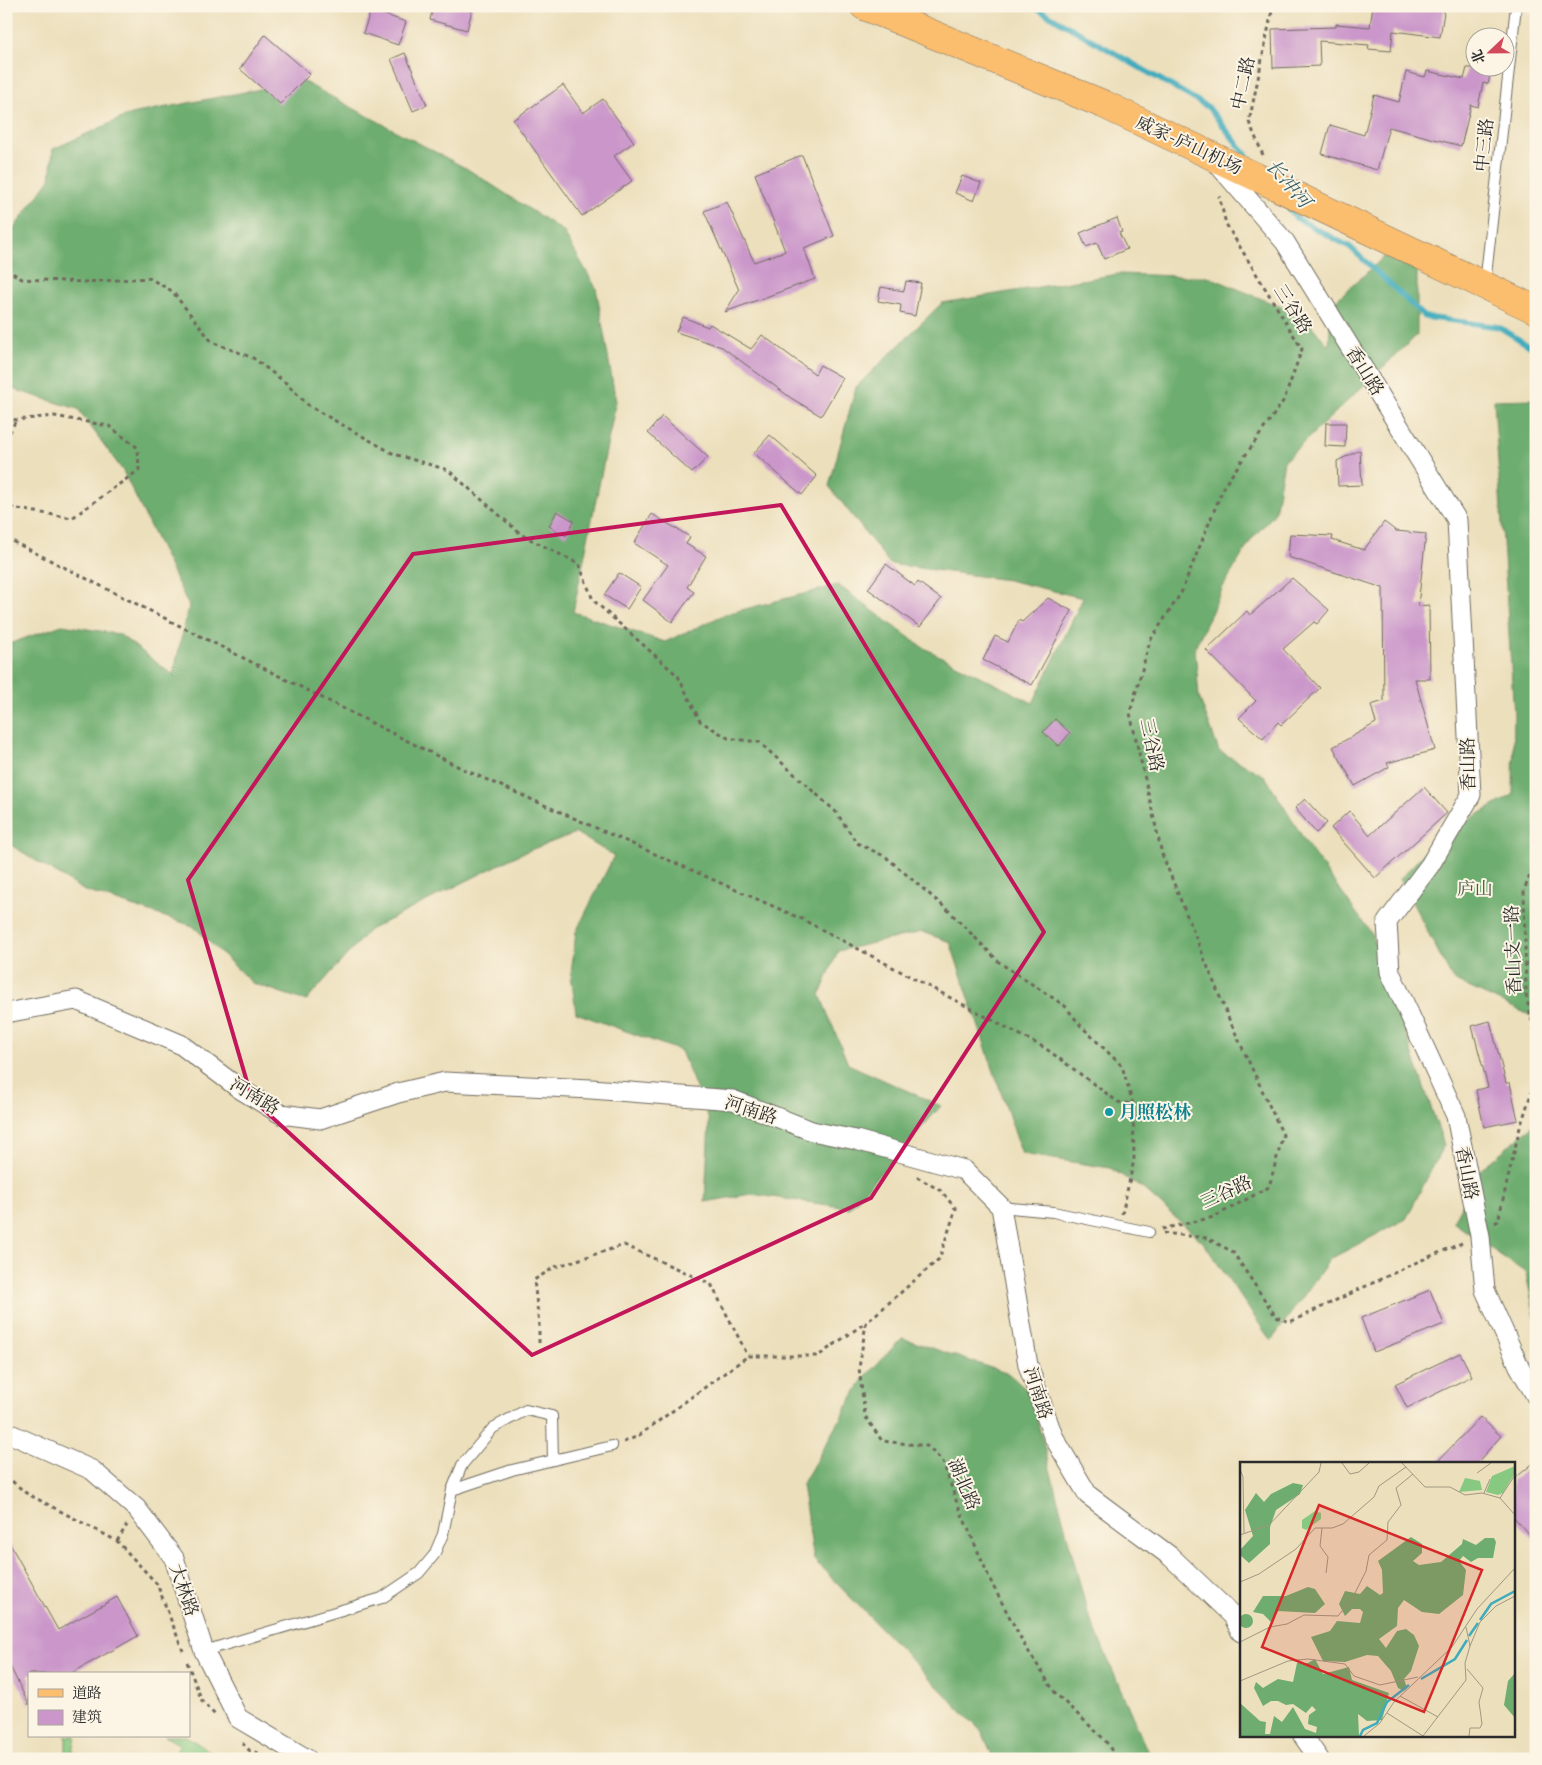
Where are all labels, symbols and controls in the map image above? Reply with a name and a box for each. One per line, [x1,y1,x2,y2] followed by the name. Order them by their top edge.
[1464,28,1514,78] north arrow
[1469,47,1488,66] text: 北
[1228,55,1258,111] street label: 中二路
[1133,112,1245,178] street label: 威家-庐山机场
[1471,117,1497,173] street label: 中三路
[1261,156,1316,215] water label: 长冲河
[1270,281,1316,337] street label: 三谷路
[1342,343,1388,399] street label: 香山路
[1137,717,1167,773] street label: 三谷路
[1458,737,1478,791] street label: 香山路
[1457,879,1493,899] park label: 庐山
[1501,905,1525,995] street label: 香山支一路
[227,1074,283,1118] street label: 河南路
[722,1092,780,1128] street label: 河南路
[1119,1102,1191,1122] place label: 月照松林
[1103,1106,1115,1118] marker: 月照松林
[1452,1145,1482,1201] street label: 香山路
[1197,1172,1255,1212] street label: 三谷路
[1020,1364,1056,1422] street label: 河南路
[944,1455,984,1513] street label: 湖北路
[1240,1462,1514,1738] inset map
[166,1561,202,1619] street label: 大林路
[28,1672,190,1738] legend
[72,1685,102,1702] text: 道路
[72,1709,102,1726] text: 建筑

